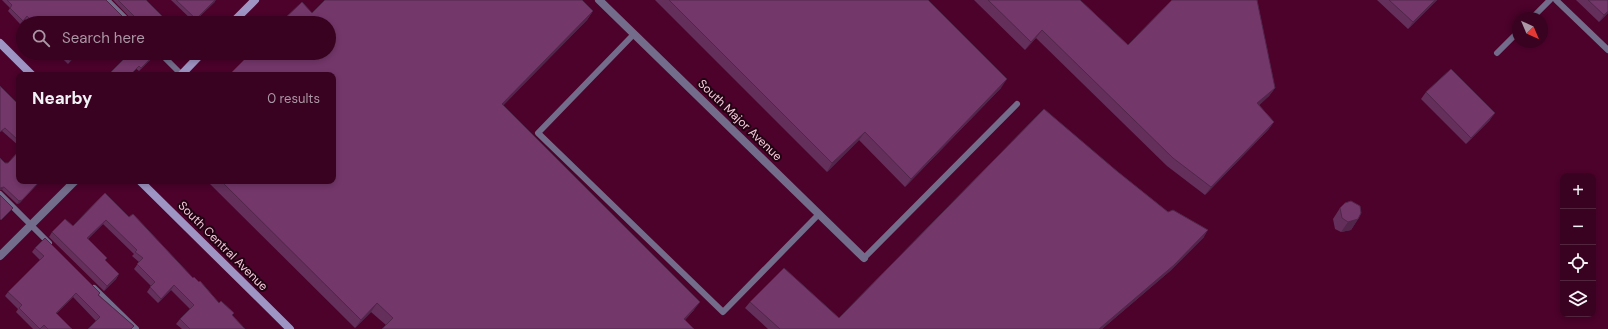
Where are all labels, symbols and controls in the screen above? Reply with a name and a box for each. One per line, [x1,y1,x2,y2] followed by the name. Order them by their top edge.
[1512,12,1548,48] north arrow
[16,16,336,60] search box
[30,27,52,49] icon: search
[62,28,145,48] text: Search here
[695,76,786,164] street label: South Major Avenue
[32,87,92,109] text: Nearby
[267,90,320,107] text: 0 results
[1560,173,1596,317] map controls
[1560,173,1596,209] button: +
[175,198,271,294] street label: South Central Avenue
[1560,209,1596,245] button: −
[1560,245,1596,281] button: locate
[1560,281,1596,317] button: layers

